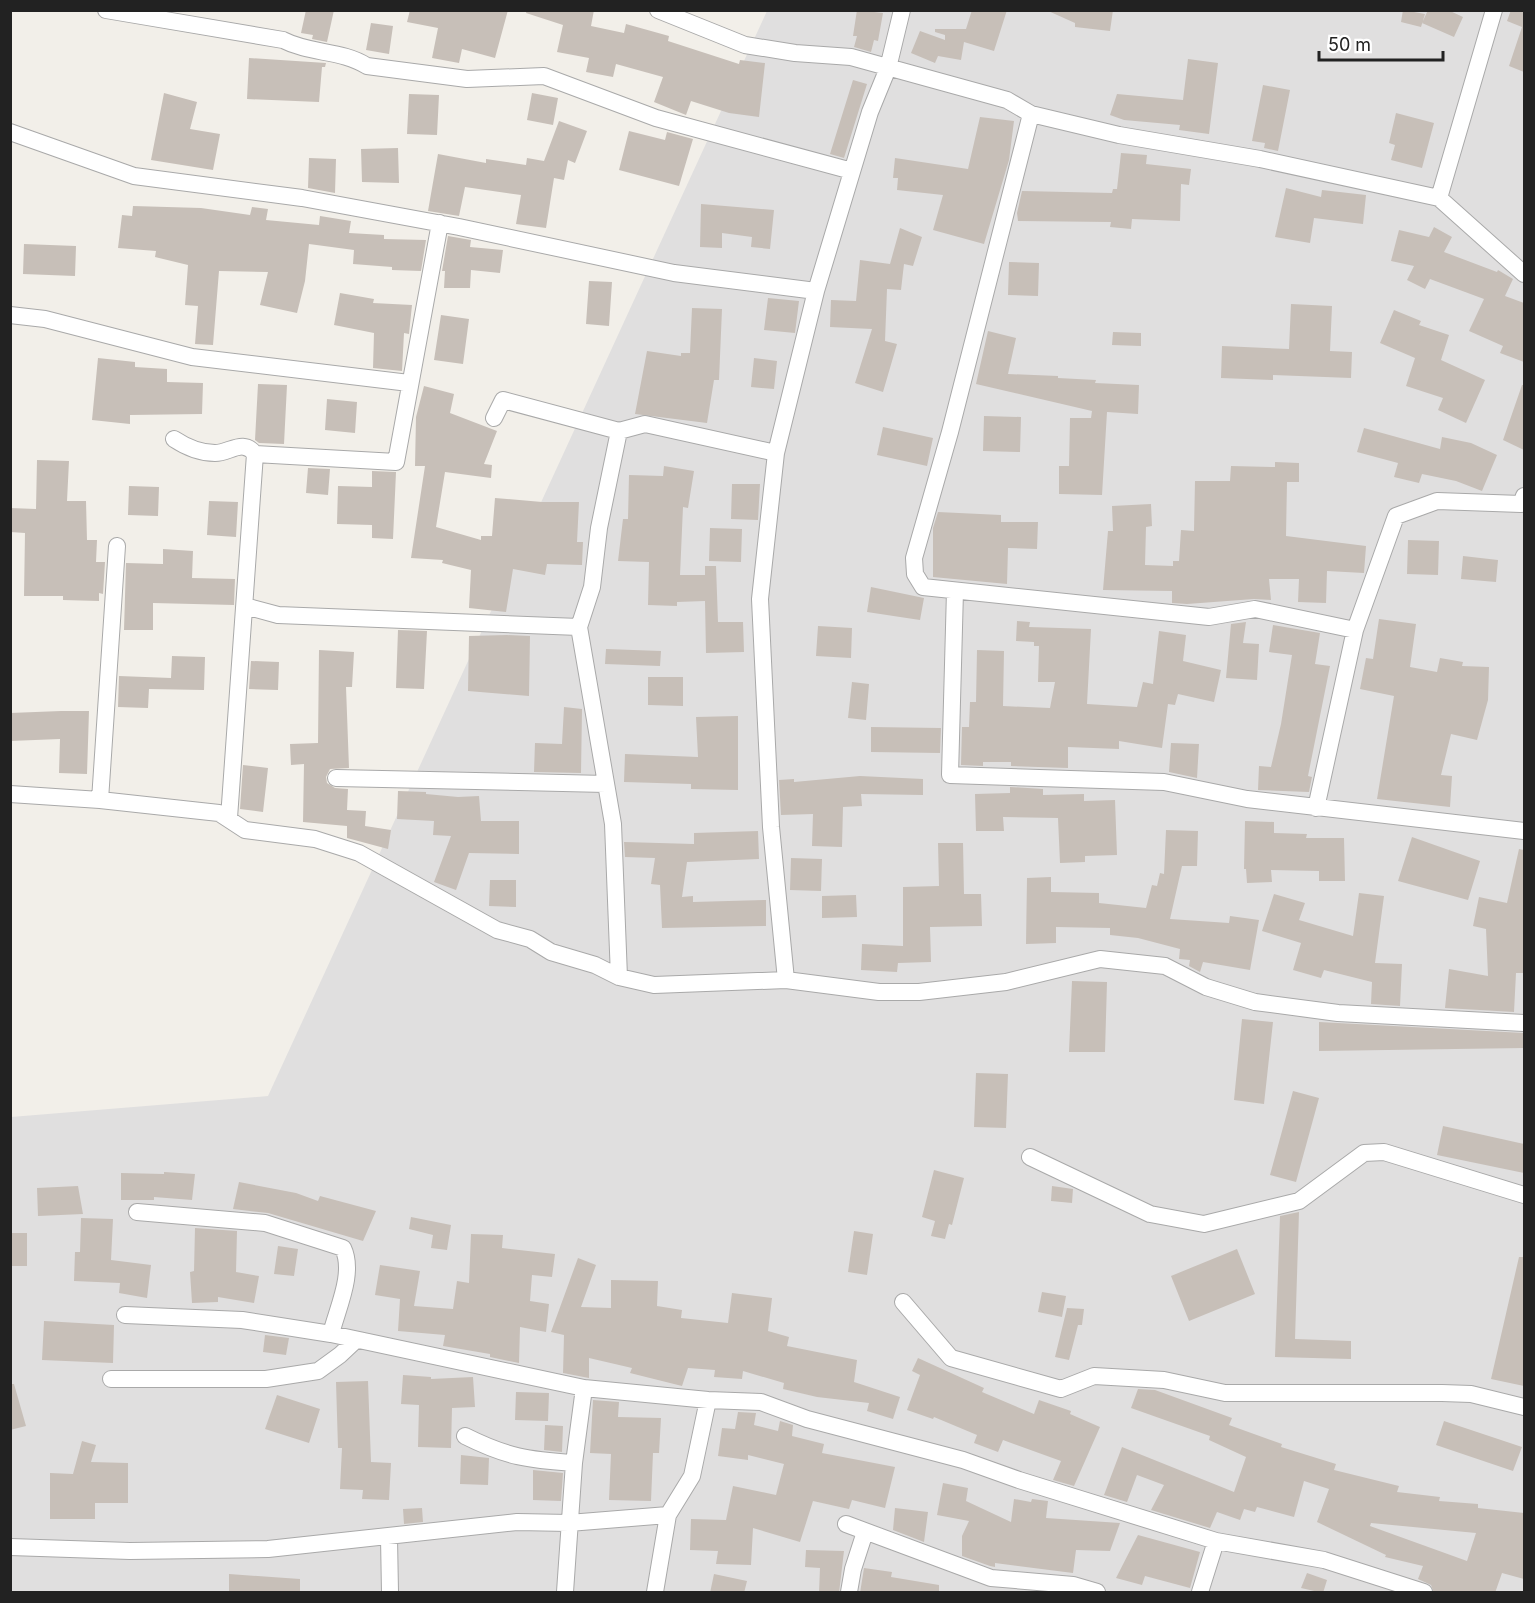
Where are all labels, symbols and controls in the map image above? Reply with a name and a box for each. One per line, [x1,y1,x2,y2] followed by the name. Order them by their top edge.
[1319,24,1444,62] scale bar
[1328,34,1371,55] text: 50 m

